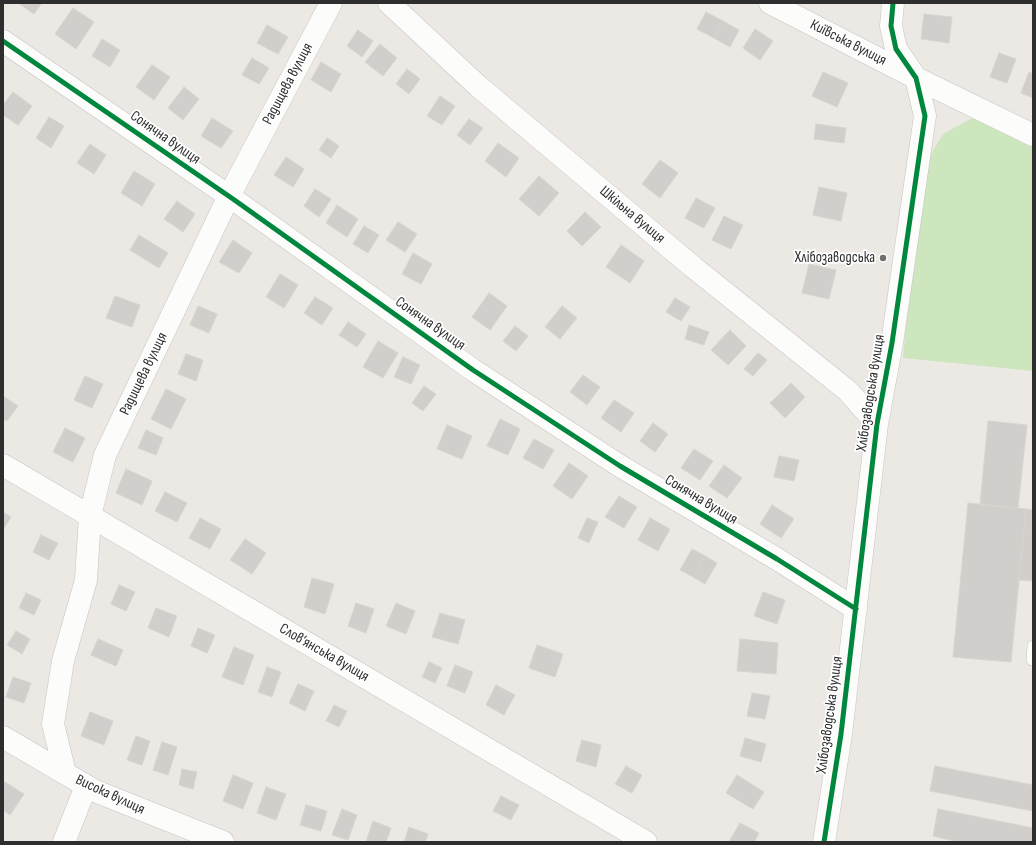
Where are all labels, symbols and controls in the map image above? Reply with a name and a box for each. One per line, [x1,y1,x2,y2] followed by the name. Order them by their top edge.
[807,16,889,70] street label: Київська вулиця
[259,40,317,128] street label: Радищева вулиця
[126,107,204,169] street label: Сонячна вулиця
[596,182,668,248] street label: Шкільна вулиця
[795,249,875,267] place label: Хлібозаводська
[878,253,888,263] marker: Хлібозаводська
[391,293,469,355] street label: Сонячна вулиця
[116,330,172,418] street label: Радищева вулиця
[853,333,889,453] street label: Хлібозаводська вулиця
[661,471,741,529] street label: Сонячна вулиця
[276,620,372,686] street label: Слов’янська вулиця
[813,655,847,775] street label: Хлібозаводська вулиця
[72,771,148,819] street label: Висока вулиця

